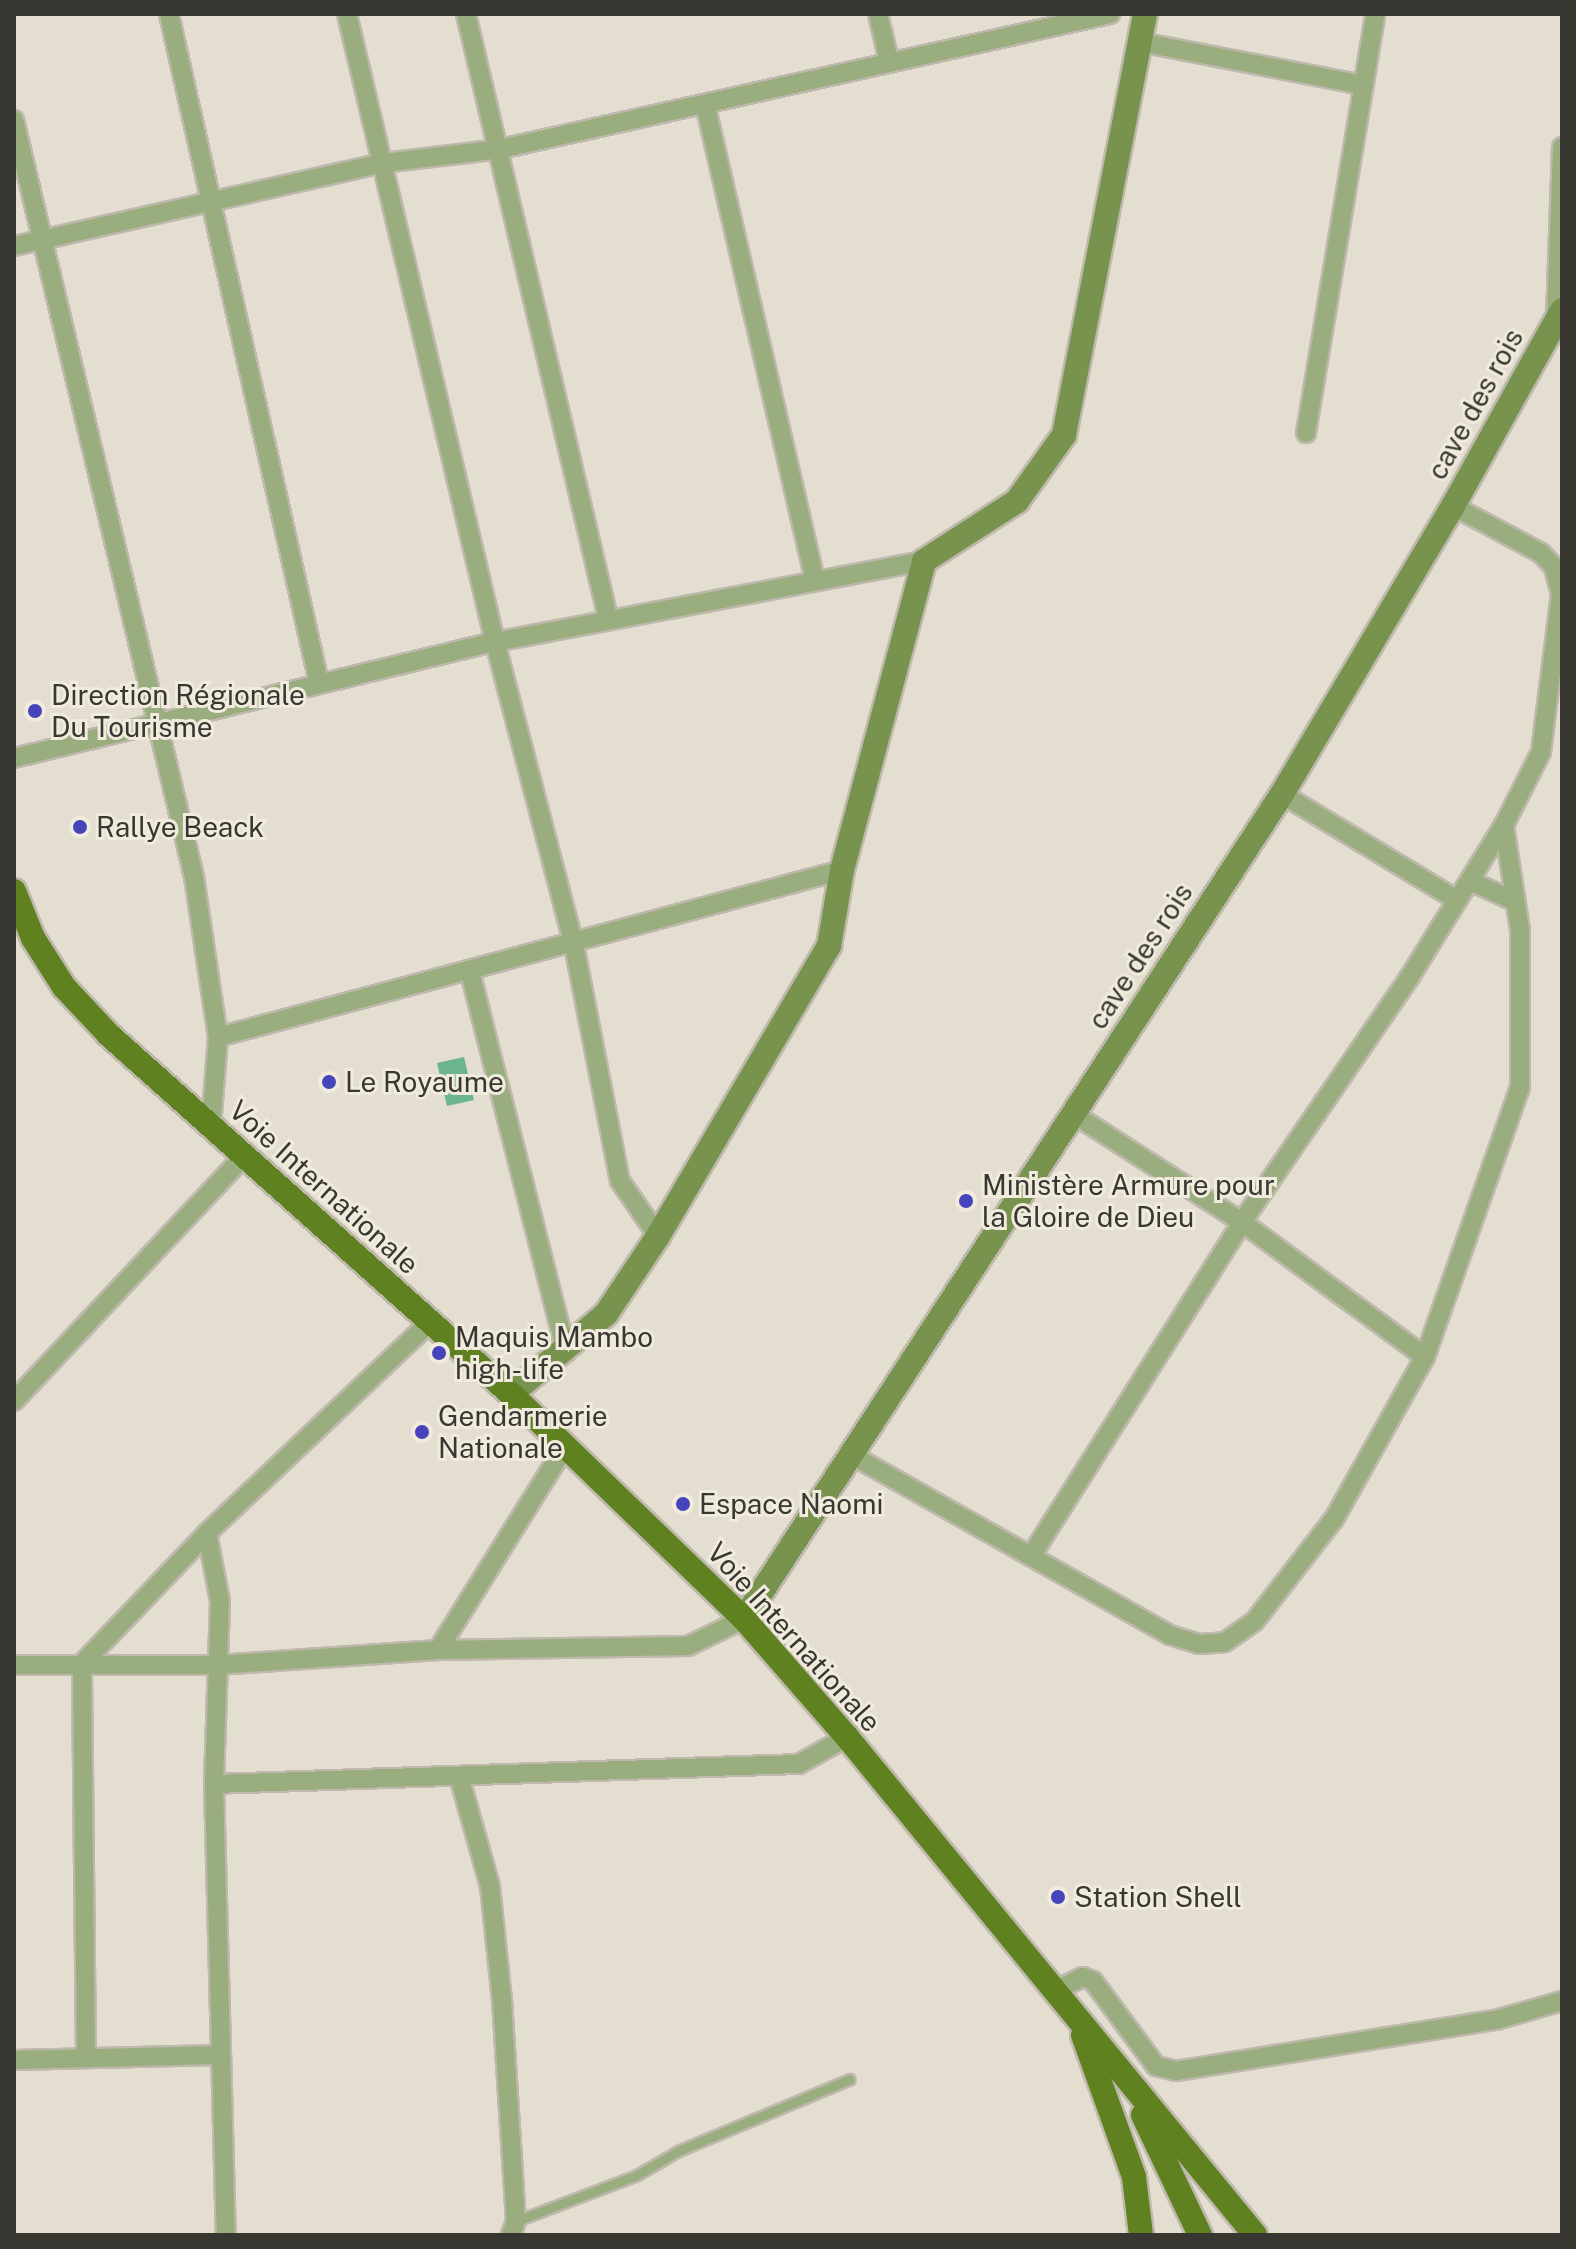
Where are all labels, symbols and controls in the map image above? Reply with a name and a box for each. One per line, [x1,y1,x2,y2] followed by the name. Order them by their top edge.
[1420,323,1530,485] street label: cave des rois
[51,678,305,744] place label: Direction Régionale Du Tourisme
[26,702,44,720] marker: Direction Régionale Du Tourisme
[96,810,264,844] place label: Rallye Beack
[71,818,89,836] marker: Rallye Beack
[1080,877,1200,1035] street label: cave des rois
[345,1065,504,1099] place label: Le Royaume
[320,1073,338,1091] marker: Le Royaume
[222,1093,426,1281] street label: Voie Internationale
[982,1168,1275,1234] place label: Ministère Armure pour la Gloire de Dieu
[957,1192,975,1210] marker: Ministère Armure pour la Gloire de Dieu
[455,1320,653,1386] place label: Maquis Mambo high-life
[430,1344,448,1362] marker: Maquis Mambo high-life
[438,1399,607,1465] place label: Gendarmerie Nationale
[413,1423,431,1441] marker: Gendarmerie Nationale
[699,1487,884,1521] place label: Espace Naomi
[674,1495,692,1513] marker: Espace Naomi
[700,1535,888,1739] street label: Voie Internationale
[1074,1880,1242,1914] place label: Station Shell
[1049,1888,1067,1906] marker: Station Shell

